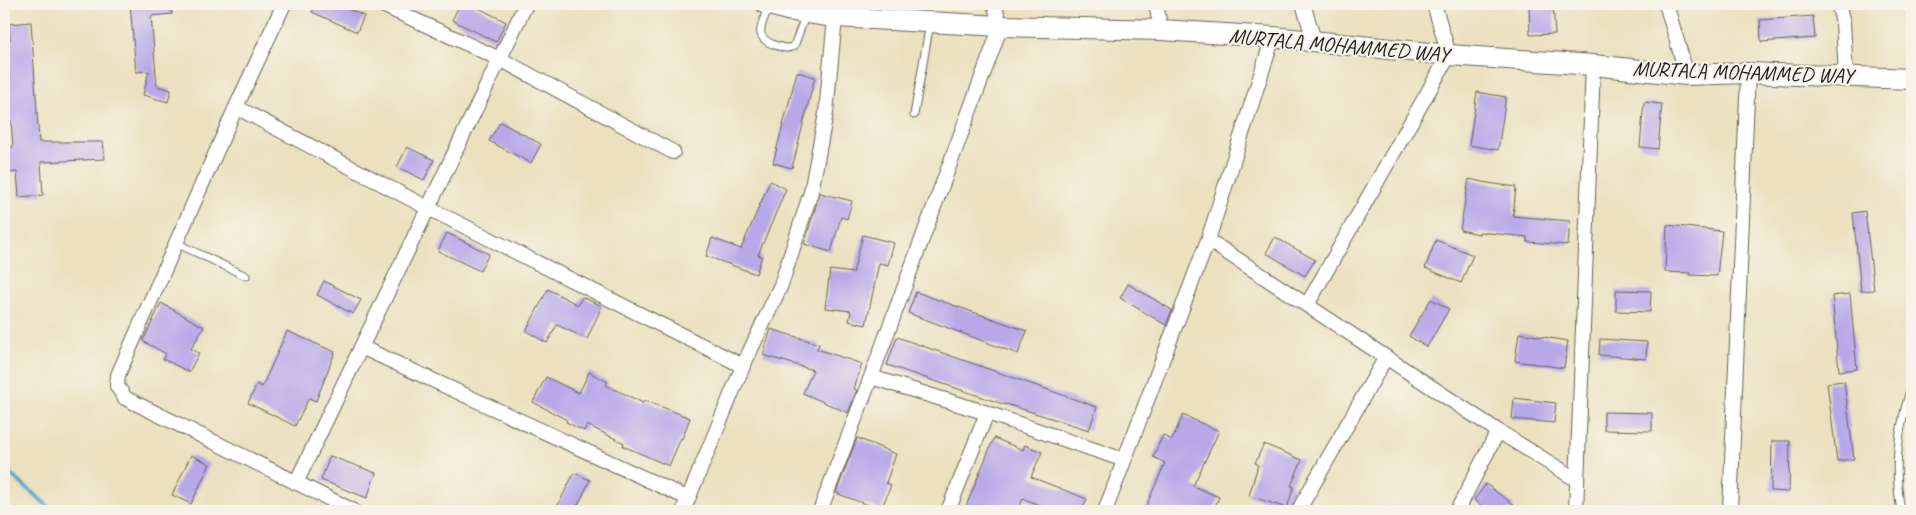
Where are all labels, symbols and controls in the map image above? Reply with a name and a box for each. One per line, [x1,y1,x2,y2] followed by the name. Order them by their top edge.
[1228,22,1453,68] street label: MURTALA MOHAMMED WAY
[1632,55,1857,89] street label: MURTALA MOHAMMED WAY

